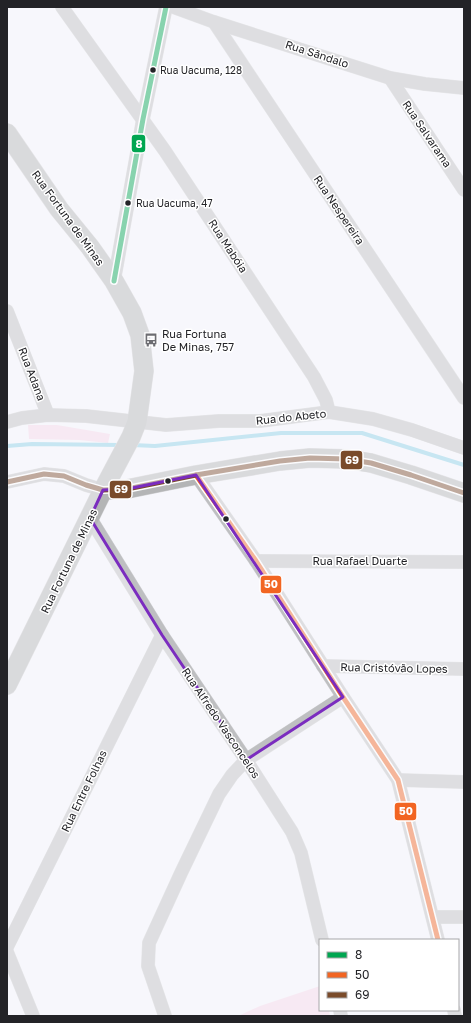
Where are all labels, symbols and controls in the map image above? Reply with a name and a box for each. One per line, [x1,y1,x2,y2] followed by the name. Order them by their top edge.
[284,37,351,70] street label: Rua Sãndalo
[160,64,242,76] place label: Rua Uacuma, 128
[148,65,158,75] marker: Rua Uacuma, 128
[400,98,455,170] street label: Rua Salvarama
[131,134,146,153] line badge: 8
[135,137,143,150] text: 8
[30,168,107,268] street label: Rua Fortuna de Minas
[312,173,367,247] street label: Rua Nespereira
[136,197,213,209] place label: Rua Uacuma, 47
[123,198,133,208] marker: Rua Uacuma, 47
[206,217,251,275] street label: Rua Mabóia
[162,327,234,353] place label: Rua Fortuna De Minas, 757
[143,332,159,348] bus stop icon: Rua Fortuna De Minas, 757
[16,345,49,402] street label: Rua Adana
[255,406,327,427] street label: Rua do Abeto
[340,450,363,470] line badge: 69
[345,453,359,466] text: 69
[163,476,173,486] unlabelled marker
[109,480,132,499] line badge: 69
[114,482,128,495] text: 69
[38,506,100,615] street label: Rua Fortuna de Minas
[221,514,231,524] unlabelled marker
[313,554,407,567] street label: Rua Rafael Duarte
[260,575,282,594] line badge: 50
[264,577,278,590] text: 50
[340,660,448,675] street label: Rua Cristóvão Lopes
[180,665,263,781] street label: Rua Alfredo Vasconcelos
[58,748,109,834] street label: Rua Entre Folhas
[394,802,417,821] line badge: 50
[399,804,413,817] text: 50
[319,939,459,1011] legend
[355,947,362,962] text: 8
[355,967,369,982] text: 50
[355,987,370,1002] text: 69

